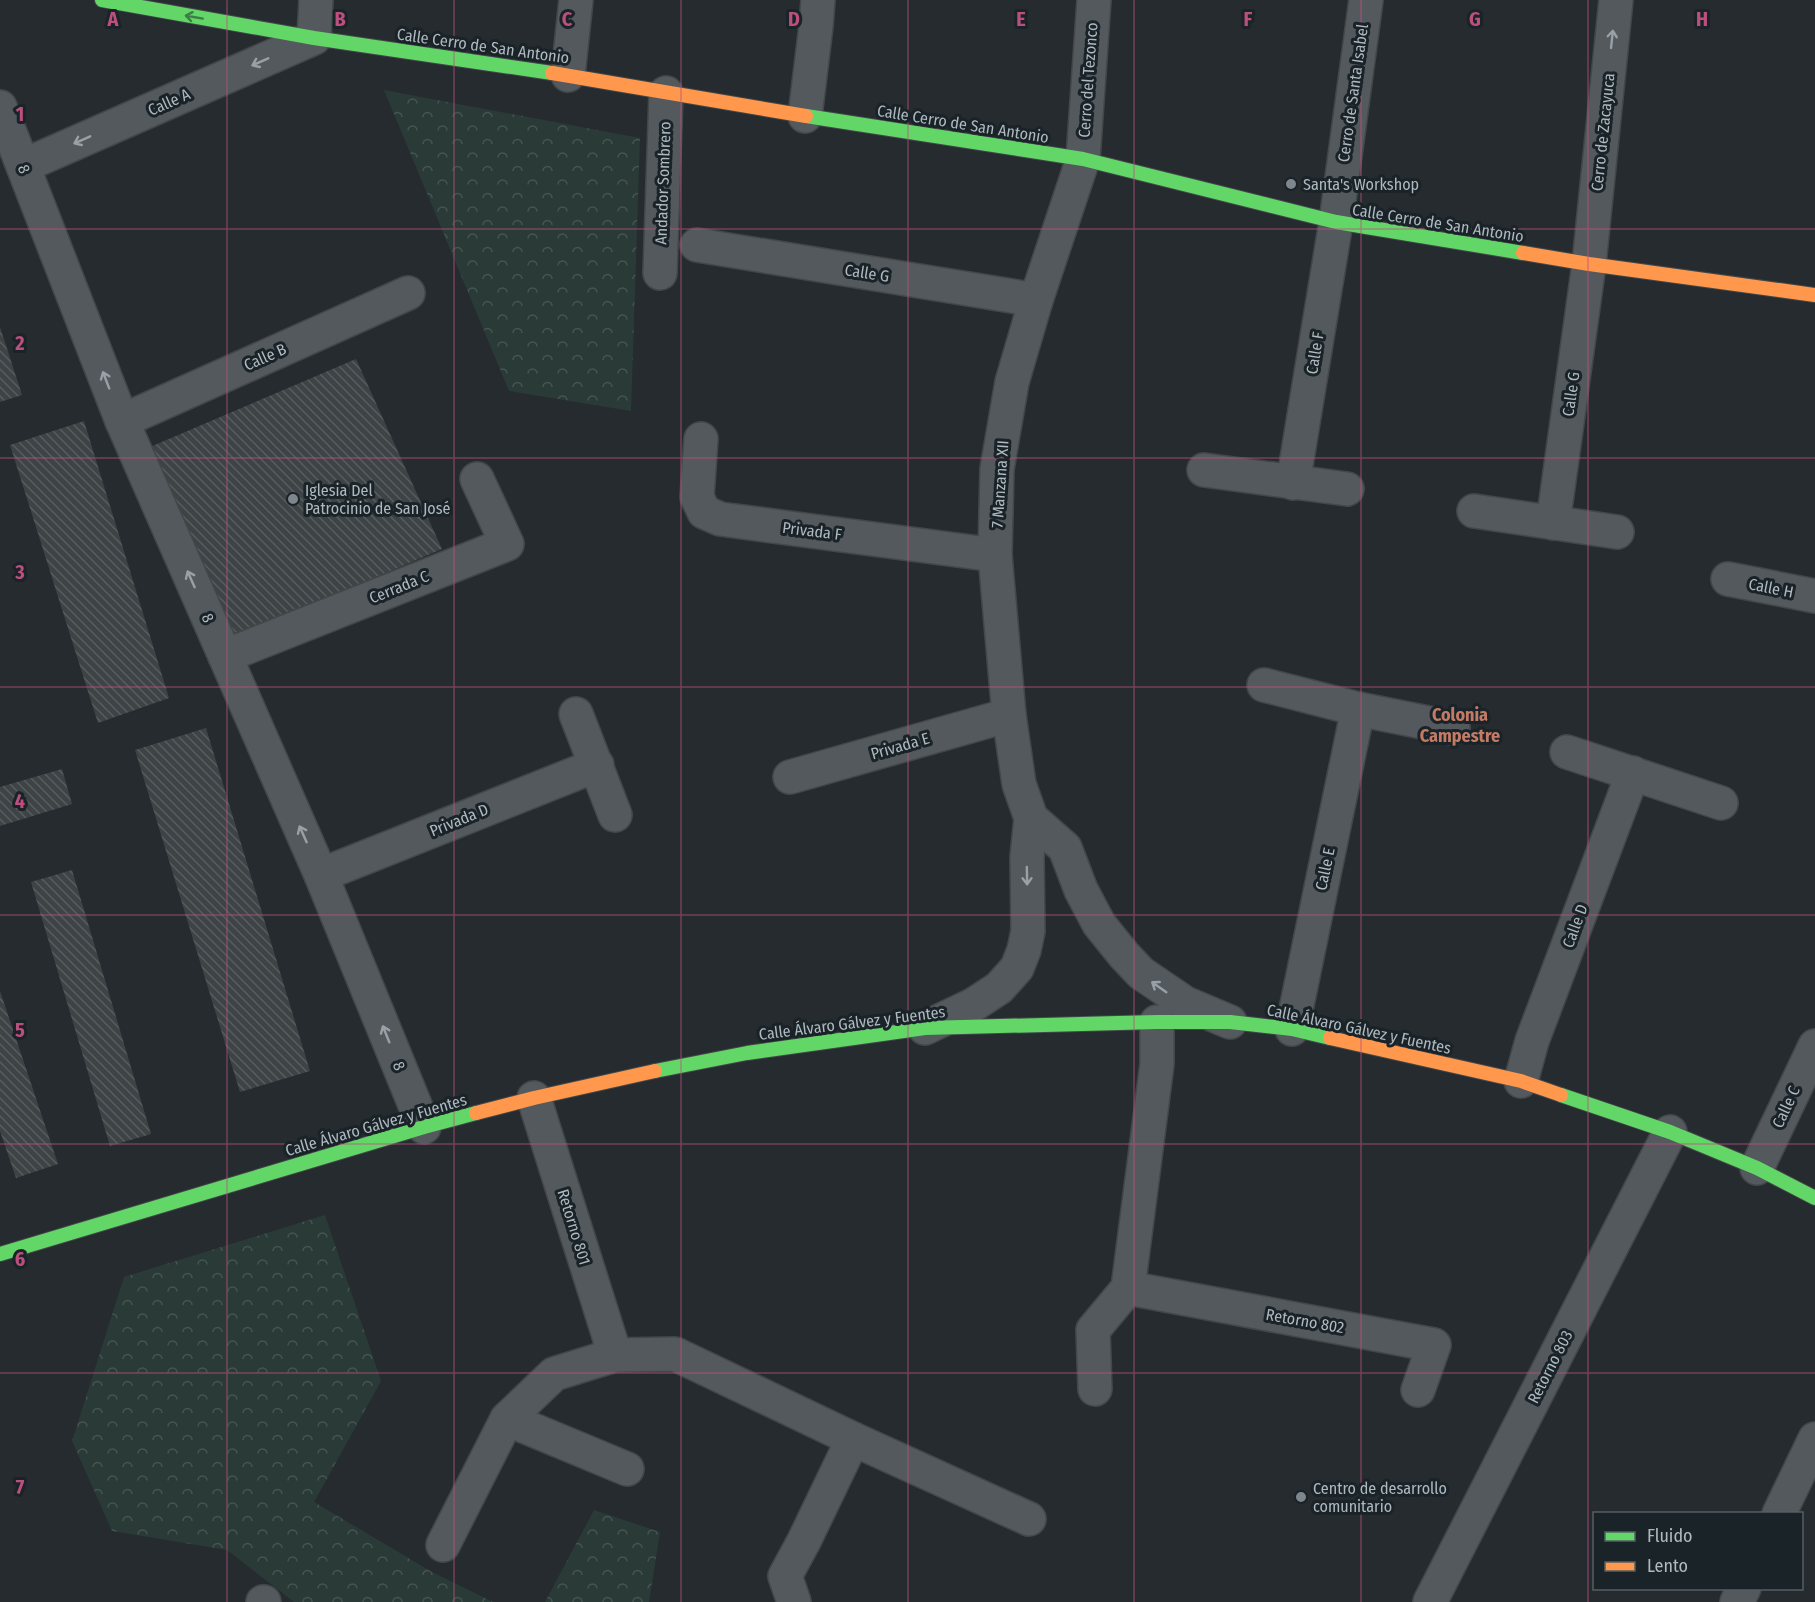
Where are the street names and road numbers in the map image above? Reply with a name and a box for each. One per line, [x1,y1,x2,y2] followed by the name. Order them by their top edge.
[1074,22,1102,138] street label: Cerro del Tezonco
[1334,23,1372,163] street label: Cerro de Santa Isabel
[396,25,570,67] street label: Calle Cerro de San Antonio
[1587,72,1619,192] street label: Cerro de Zacayuca
[145,84,194,120] street label: Calle A
[876,101,1050,147] street label: Calle Cerro de San Antonio
[651,121,675,245] street label: Andador Sombrero
[14,162,34,176] street label: 8
[1351,200,1525,246] street label: Calle Cerro de San Antonio
[843,260,891,286] street label: Calle G
[1302,330,1328,376] street label: Calle F
[241,339,289,375] street label: Calle B
[1558,370,1584,418] street label: Calle G
[987,439,1013,529] street label: 7 Manzana XII
[781,518,843,544] street label: Privada F
[366,566,432,608] street label: Cerrada C
[1747,574,1795,602] street label: Calle H
[198,610,218,626] street label: 8
[868,729,932,763] street label: Privada E
[427,800,491,840] street label: Privada D
[1311,846,1339,892] street label: Calle E
[1558,902,1592,950] street label: Calle D
[1265,1000,1453,1058] street label: Calle Álvaro Gálvez y Fuentes
[758,1002,947,1044] street label: Calle Álvaro Gálvez y Fuentes
[389,1059,409,1073] street label: 8
[1768,1083,1804,1131] street label: Calle C
[283,1090,469,1160] street label: Calle Álvaro Gálvez y Fuentes
[553,1187,595,1267] street label: Retorno 801
[1264,1305,1346,1337] street label: Retorno 802
[1524,1327,1576,1407] street label: Retorno 803

